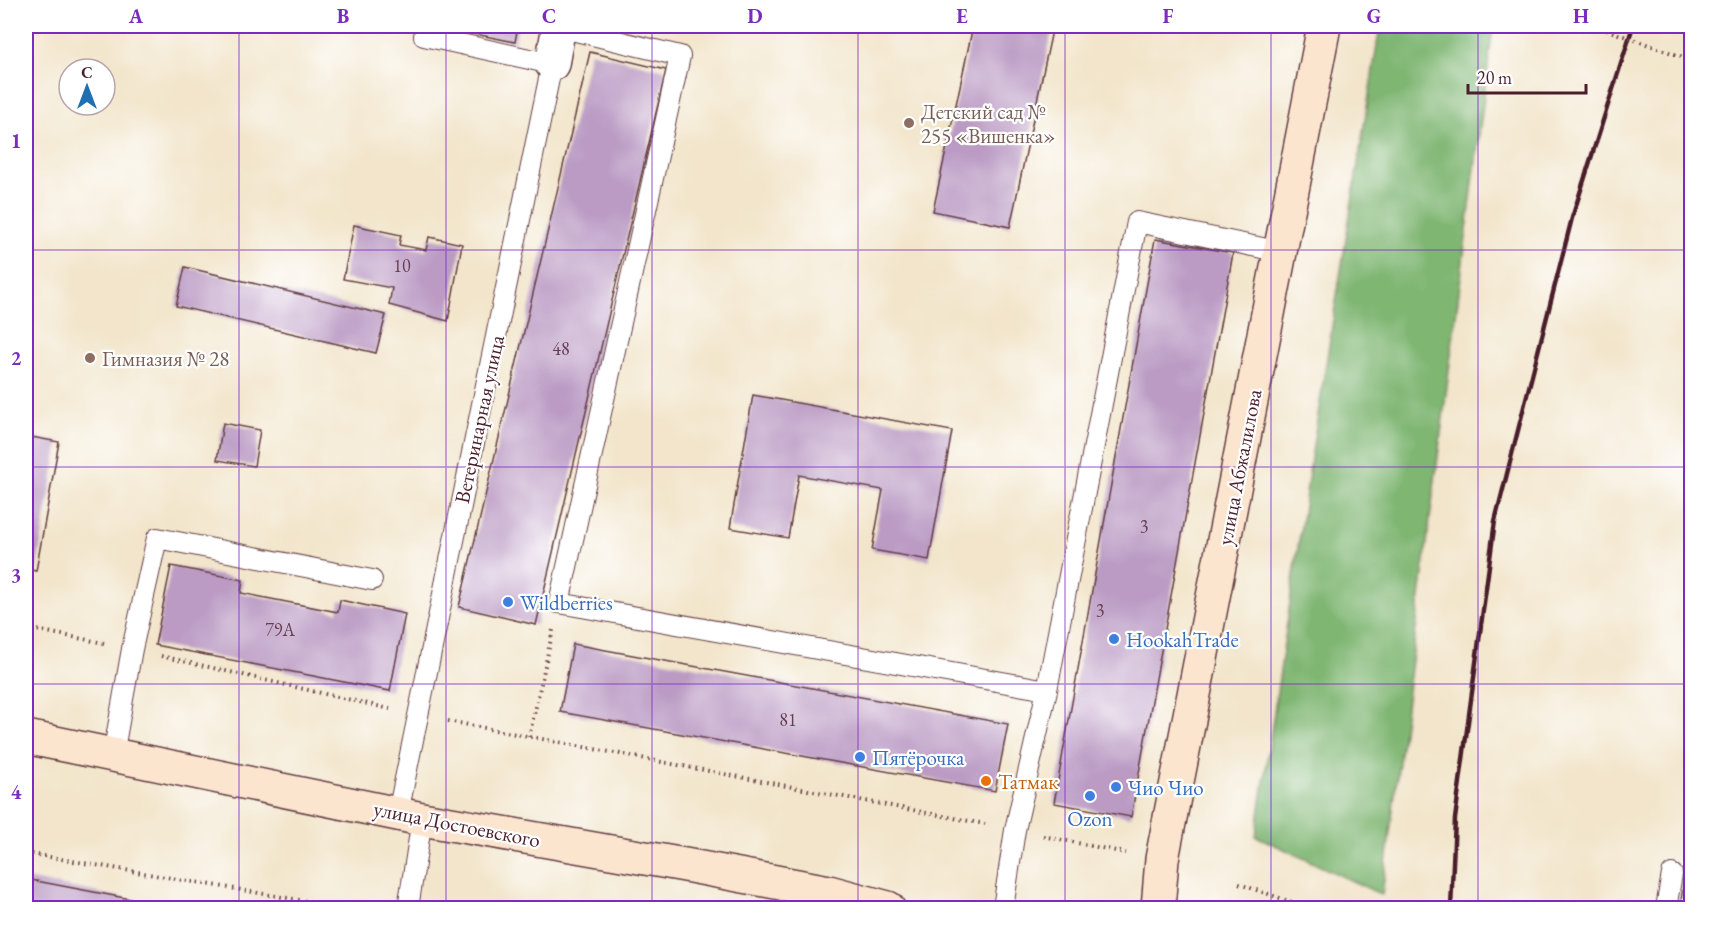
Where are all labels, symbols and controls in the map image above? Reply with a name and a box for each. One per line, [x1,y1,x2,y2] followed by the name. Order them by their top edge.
[128,3,144,29] text: A
[337,3,349,29] text: B
[542,3,556,29] text: C
[747,3,763,29] text: D
[956,3,968,29] text: E
[1163,3,1174,29] text: F
[1367,3,1381,29] text: G
[1573,3,1589,29] text: H
[57,57,117,117] north arrow
[1468,57,1586,95] scale bar
[81,62,93,83] text: С
[1477,66,1512,89] text: 20 m
[921,98,1056,149] place label: Детский сад № 255 «Вишенка»
[902,116,916,130] marker: Детский сад № 255 «Вишенка»
[11,128,21,154] text: 1
[393,254,411,277] house number: 10
[448,332,510,506] street label: Ветеринарная улица
[552,337,570,360] house number: 48
[11,345,22,371] text: 2
[102,345,229,372] place label: Гимназия № 28
[83,351,97,365] marker: Гимназия № 28
[1211,386,1267,547] street label: улица Абжалилова
[1140,515,1148,538] house number: 3
[11,562,21,588] text: 3
[520,589,613,616] place label: Wildberries
[501,595,515,609] marker: Wildberries
[1096,599,1104,622] house number: 3
[265,618,295,641] house number: 79А
[1126,626,1239,653] place label: HookahTrade
[1107,632,1121,646] marker: HookahTrade
[779,708,797,731] house number: 81
[872,744,965,771] place label: Пятёрочка
[853,750,867,764] marker: Пятёрочка
[998,768,1058,795] place label: Татмак
[979,774,993,788] marker: Татмак
[1128,774,1204,801] place label: Чио Чио
[11,779,22,805] text: 4
[1109,780,1123,794] marker: Чио Чио
[1083,789,1097,803] marker: Ozon
[371,795,543,853] street label: улица Достоевского
[1067,805,1113,832] place label: Ozon

